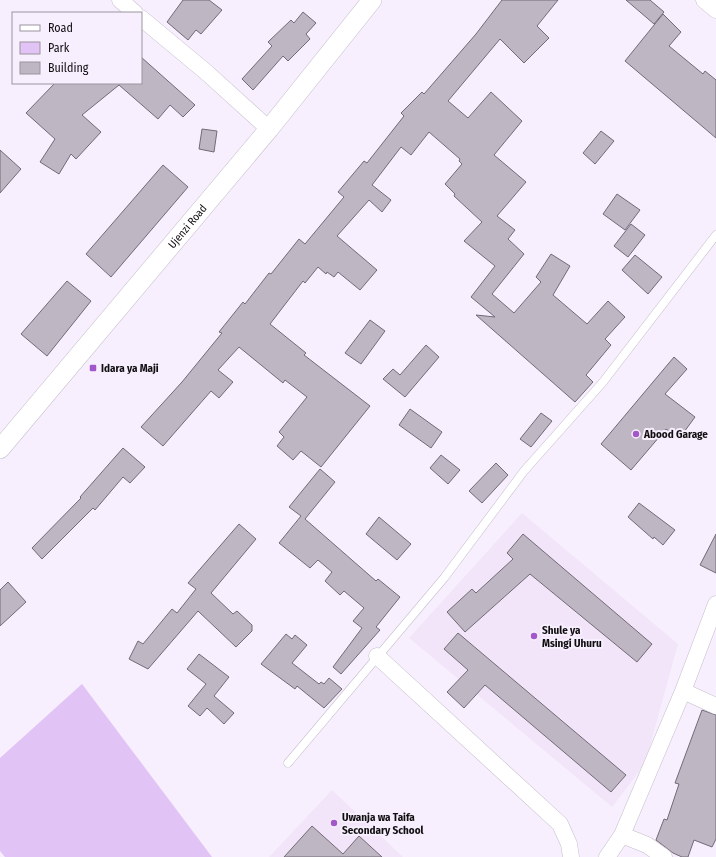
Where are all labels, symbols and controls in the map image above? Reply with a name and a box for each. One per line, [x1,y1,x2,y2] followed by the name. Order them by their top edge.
[12,12,142,84] legend
[48,21,73,35] text: Road
[48,41,70,55] text: Park
[48,61,89,75] text: Building
[166,202,210,251] street label: Ujenzi Road
[101,362,159,375] place label: Idara ya Maji
[88,363,98,373] marker: Idara ya Maji
[643,428,708,441] place label: Abood Garage
[631,429,641,439] marker: Abood Garage
[542,624,602,650] place label: Shule ya Msingi Uhuru
[529,631,539,641] marker: Shule ya Msingi Uhuru
[342,811,425,837] place label: Uwanja wa Taifa Secondary School
[329,818,339,828] marker: Uwanja wa Taifa Secondary School

